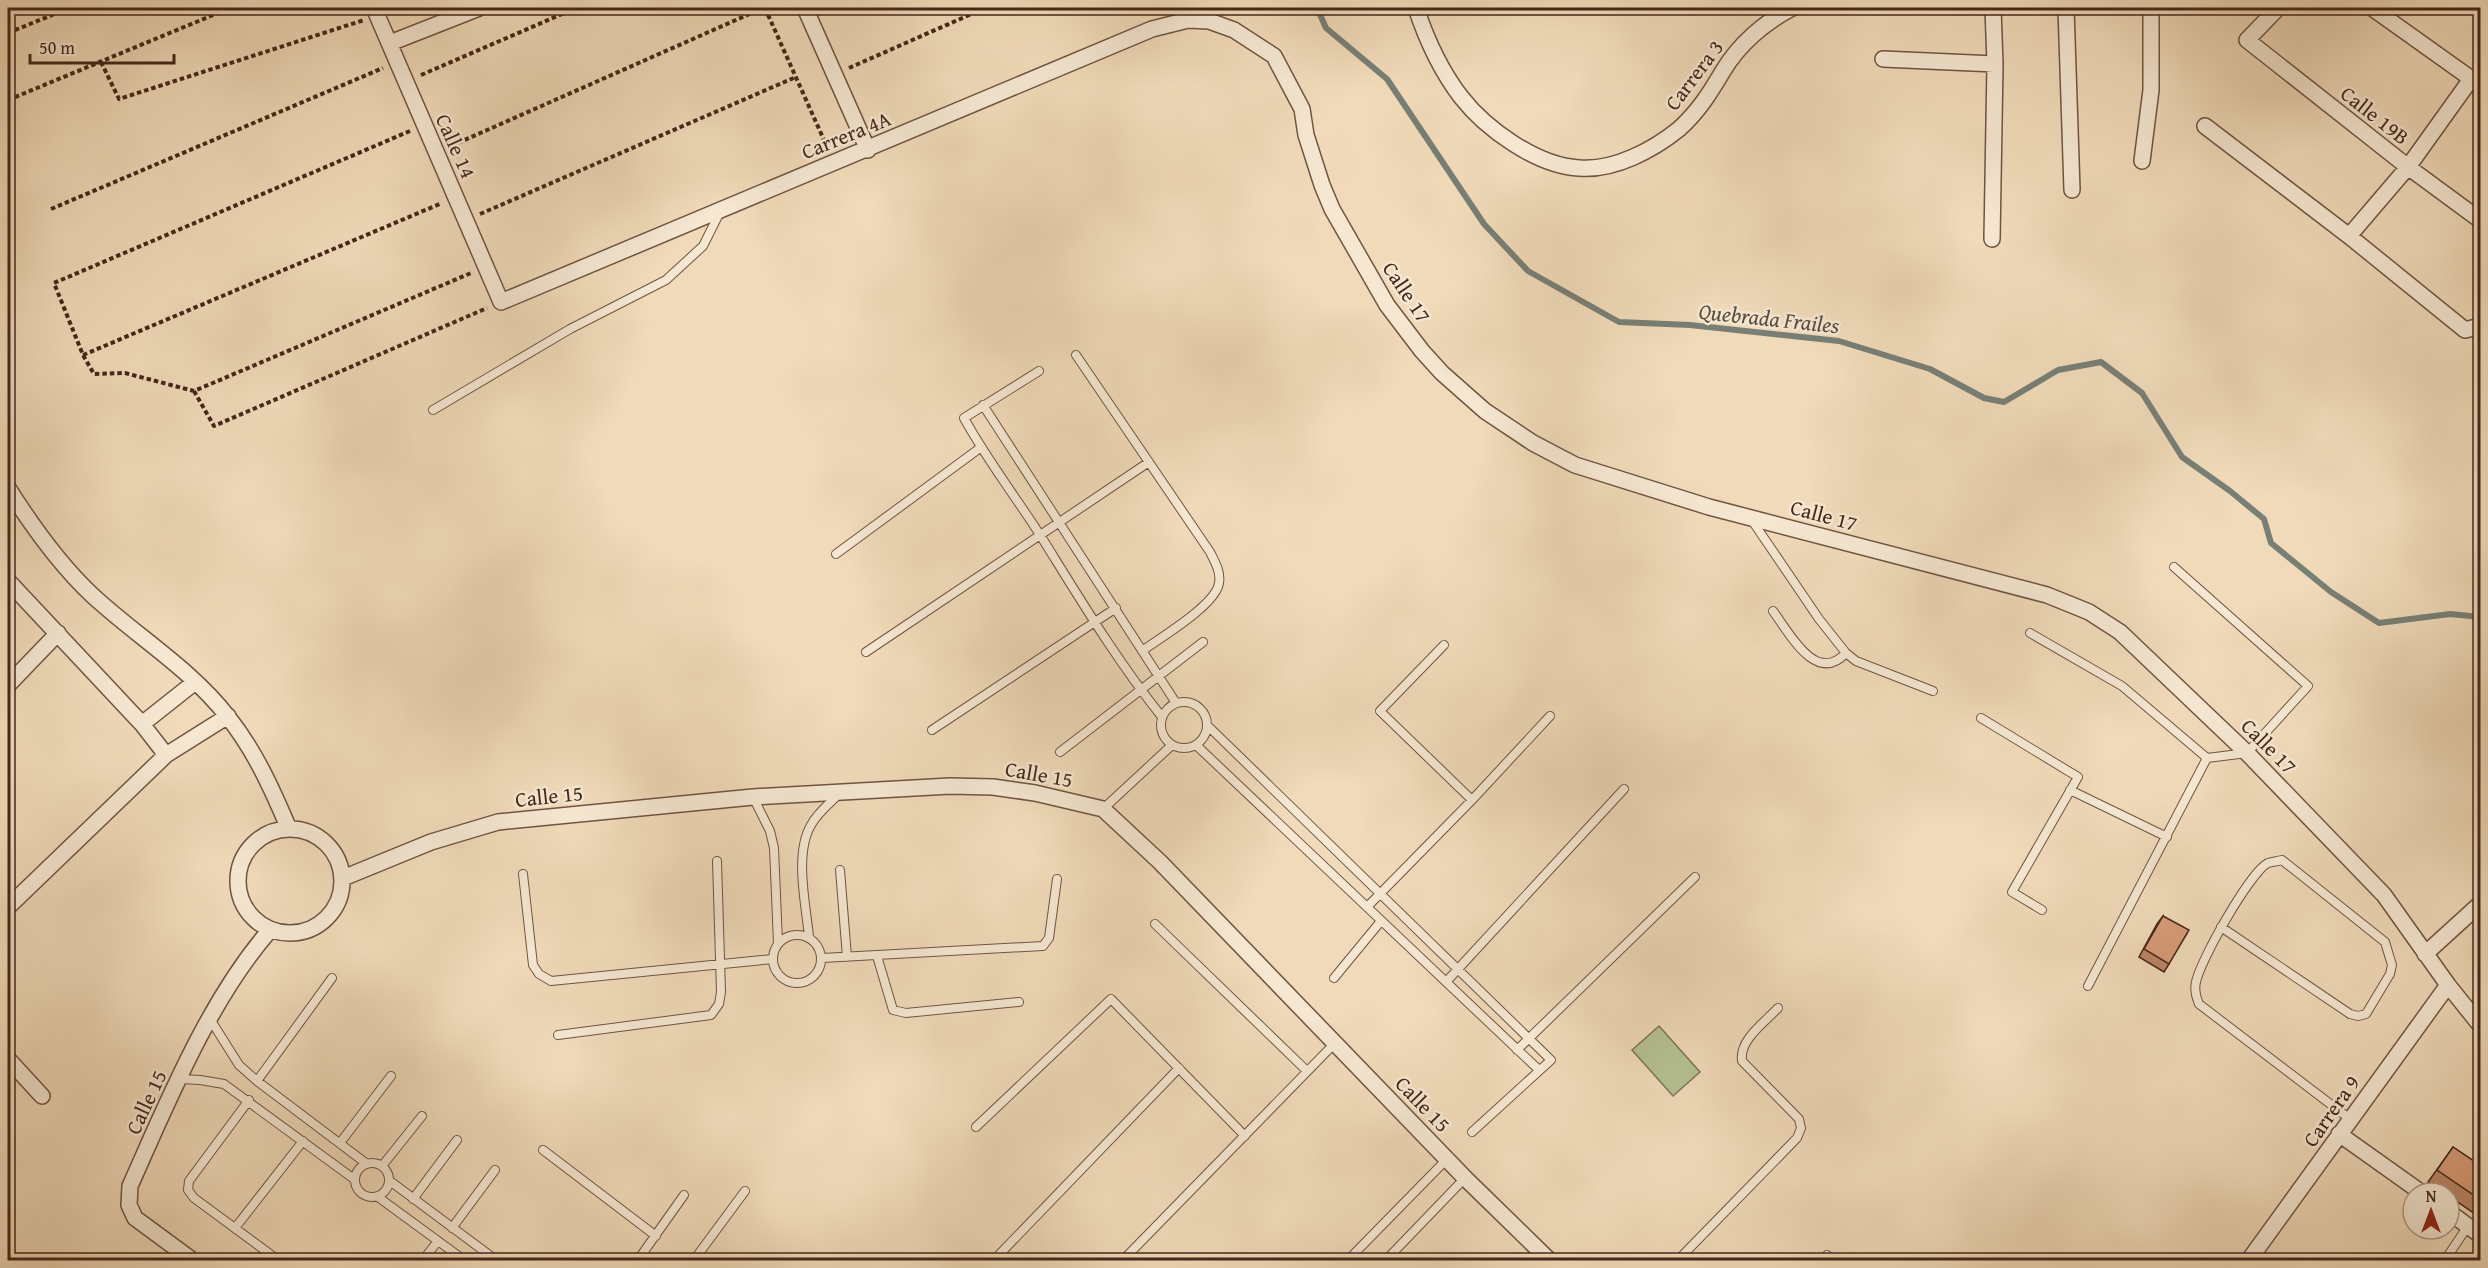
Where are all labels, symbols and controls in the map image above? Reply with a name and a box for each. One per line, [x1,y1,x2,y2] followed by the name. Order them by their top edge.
[30,27,174,65] scale bar
[1657,33,1731,117] street label: Carrera 3
[39,34,75,61] text: 50 m
[2334,78,2416,152] street label: Calle 19B
[797,103,896,167] street label: Carrera 4A
[428,109,484,183] street label: Calle 14
[1375,255,1439,329] street label: Calle 17
[1697,295,1841,341] water label: Quebrada Frailes
[1787,491,1861,539] street label: Calle 17
[2234,711,2304,781] street label: Calle 17
[1003,753,1075,795] street label: Calle 15
[514,777,584,815] street label: Calle 15
[118,1065,174,1139] street label: Calle 15
[1388,1069,1458,1139] street label: Calle 15
[2295,1069,2367,1153] street label: Carrera 9
[2401,1181,2461,1241] north arrow
[2426,1184,2437,1208] text: N

